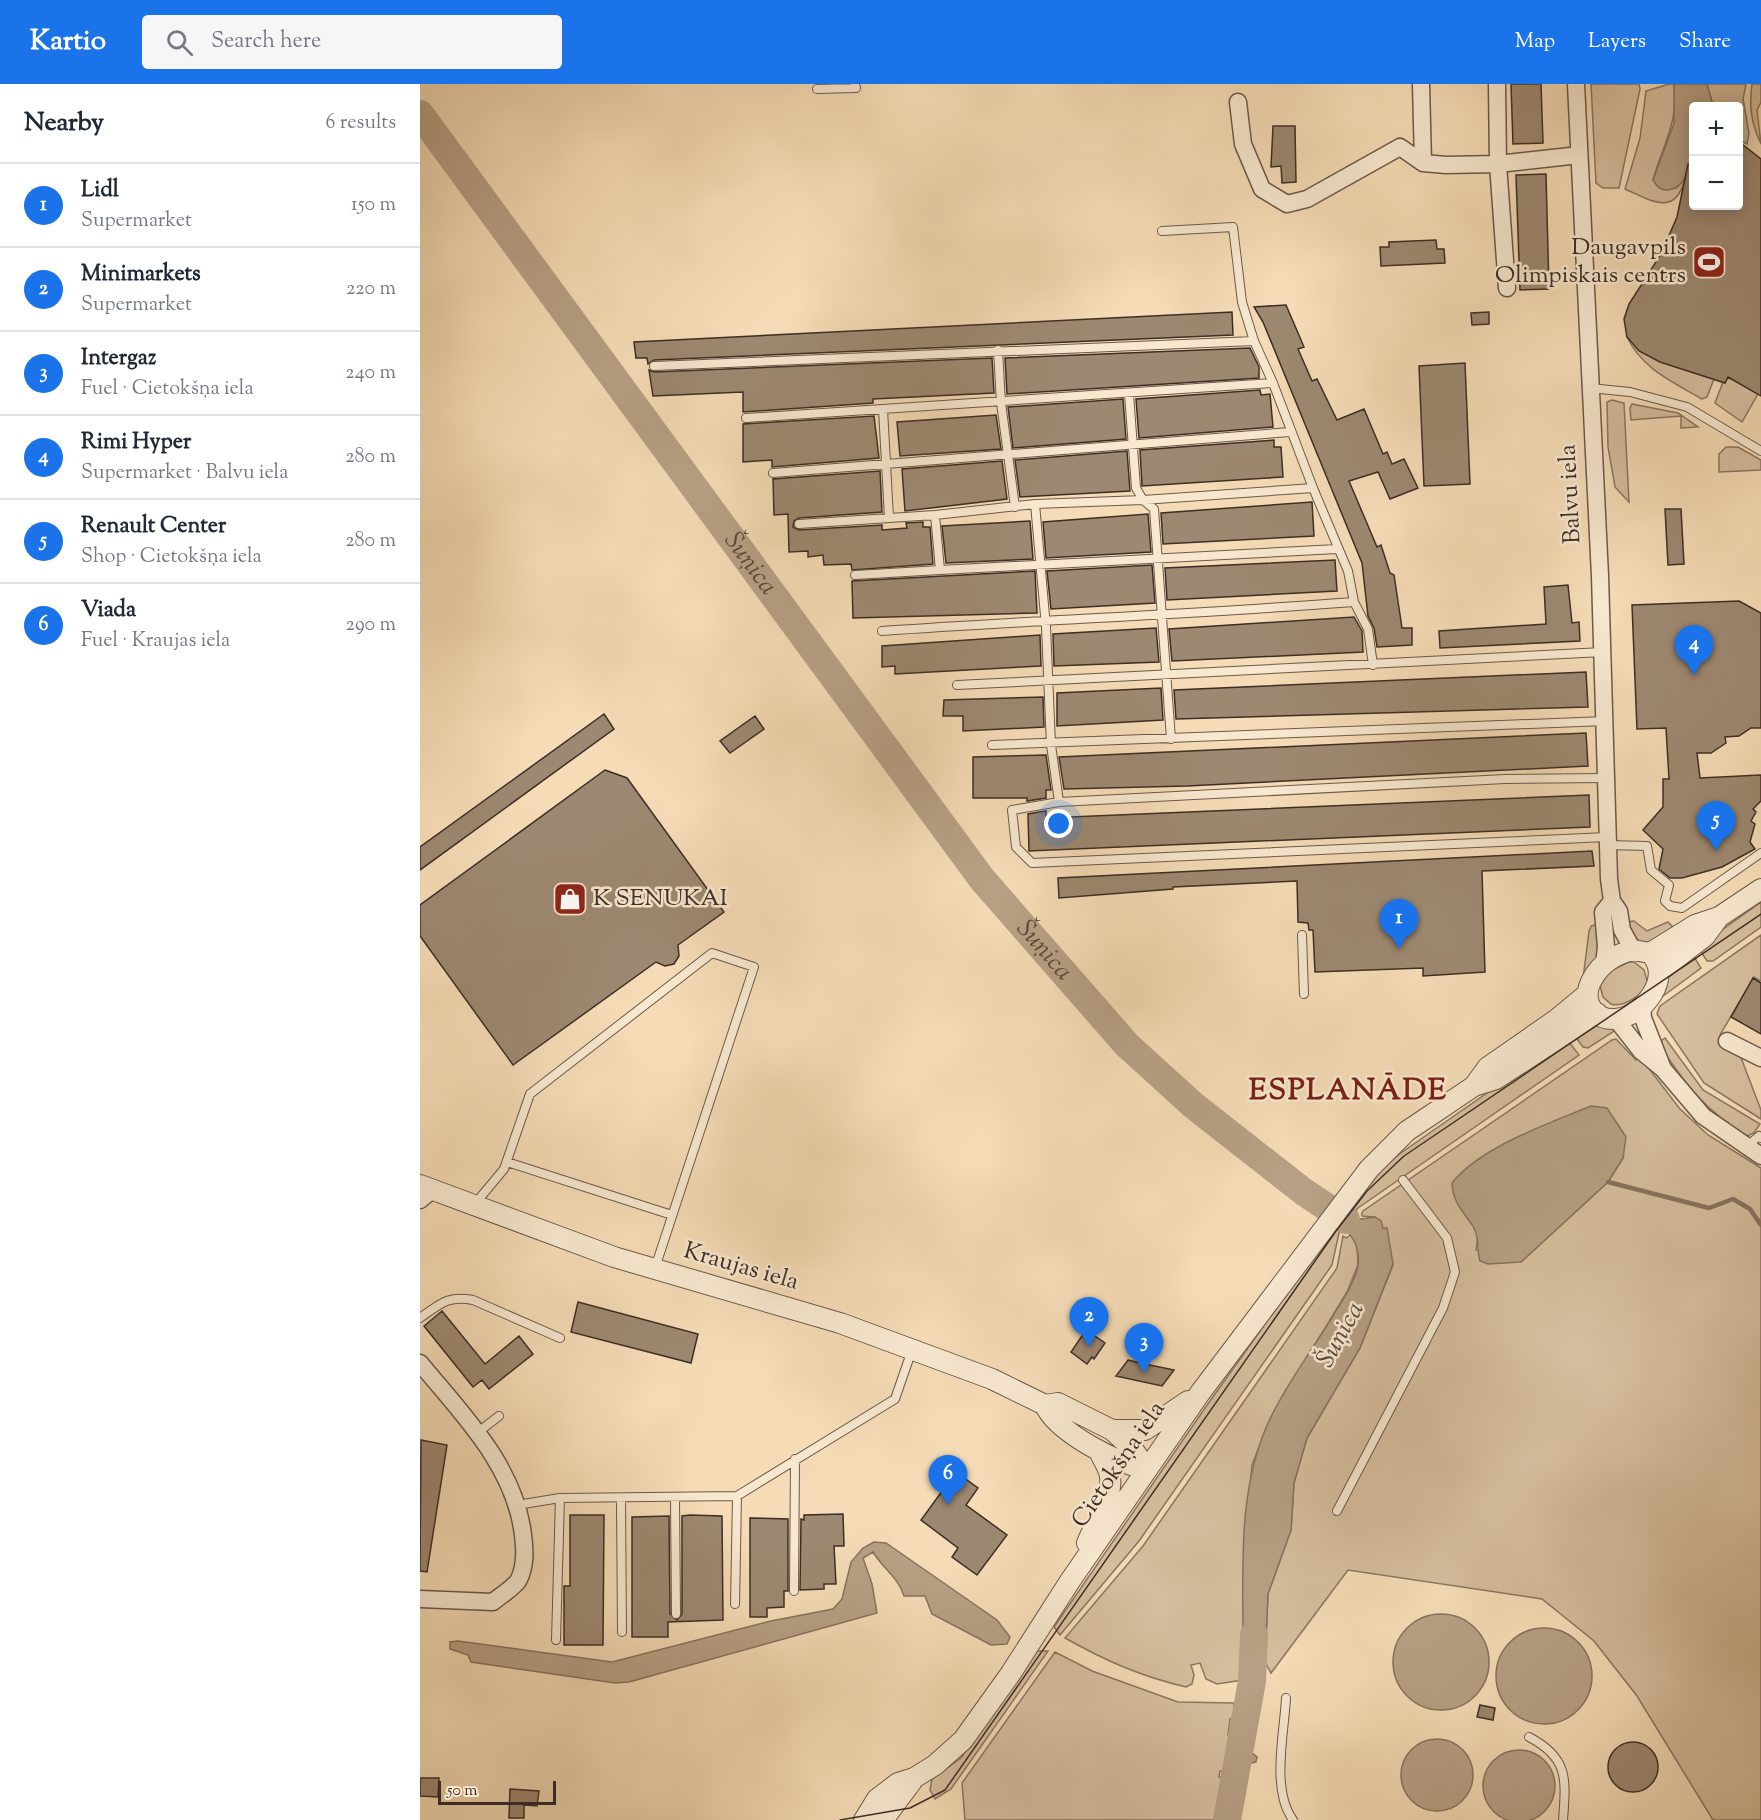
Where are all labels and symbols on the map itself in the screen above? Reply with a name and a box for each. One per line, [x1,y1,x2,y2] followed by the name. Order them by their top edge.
[1495,231,1686,293] place label: Daugavpils Olimpiskais centrs
[1691,244,1727,280] sports icon: Daugavpils Olimpiskais centrs
[1551,443,1591,545] street label: Balvu iela
[715,524,786,603] water label: Šuņica
[1674,626,1714,675] pin: 4
[1696,802,1736,851] pin: 5
[1044,809,1073,838] your location
[552,881,588,917] shop icon: K SENUKAI
[593,882,728,916] place label: K SENUKAI
[1380,900,1418,949] pin: 1
[1007,912,1081,989] water label: Šuņica
[1249,1070,1447,1113] district label: ESPLANĀDE
[679,1234,803,1300] street label: Kraujas iela
[1308,1295,1374,1375] water label: Šuņica
[1070,1298,1108,1347] pin: 2
[1124,1324,1164,1373] pin: 3
[1064,1395,1174,1535] street label: Cietokšņa iela
[928,1456,968,1505] pin: 6
[438,1778,556,1806] scale bar

